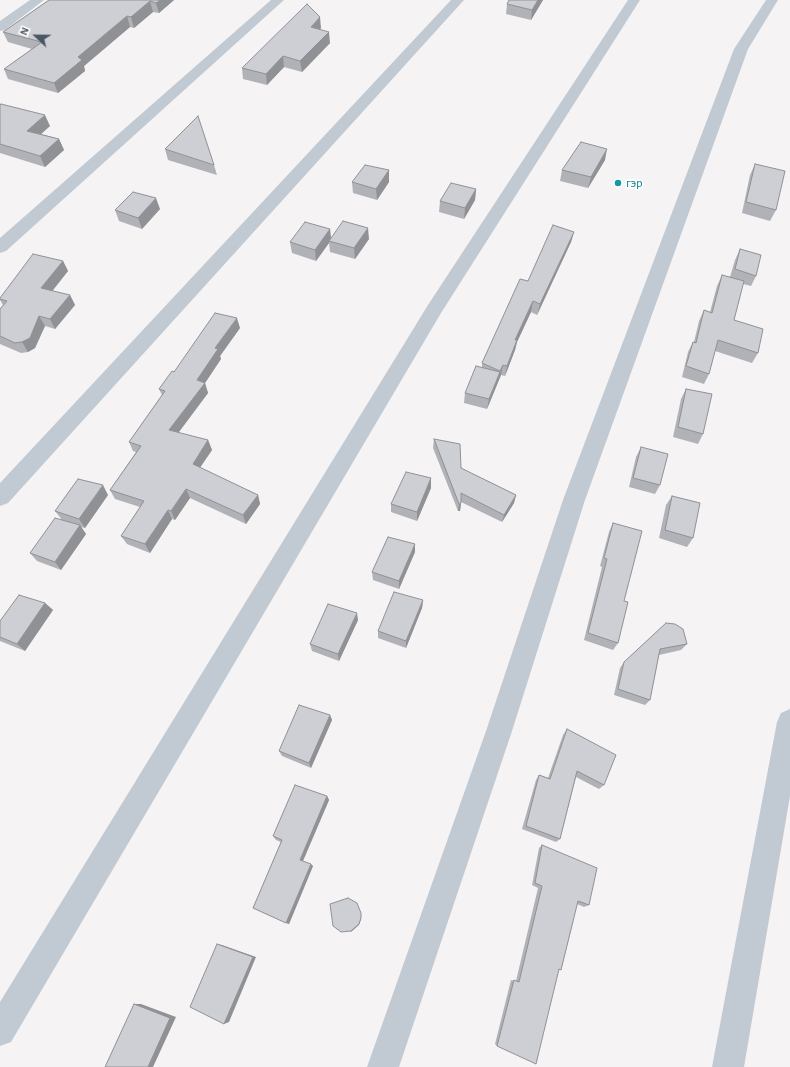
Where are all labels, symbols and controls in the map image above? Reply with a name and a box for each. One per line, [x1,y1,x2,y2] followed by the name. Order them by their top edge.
[16,16,56,56] north arrow
[18,26,31,37] text: N
[626,175,643,191] place label: гэр
[613,178,623,188] marker: гэр

